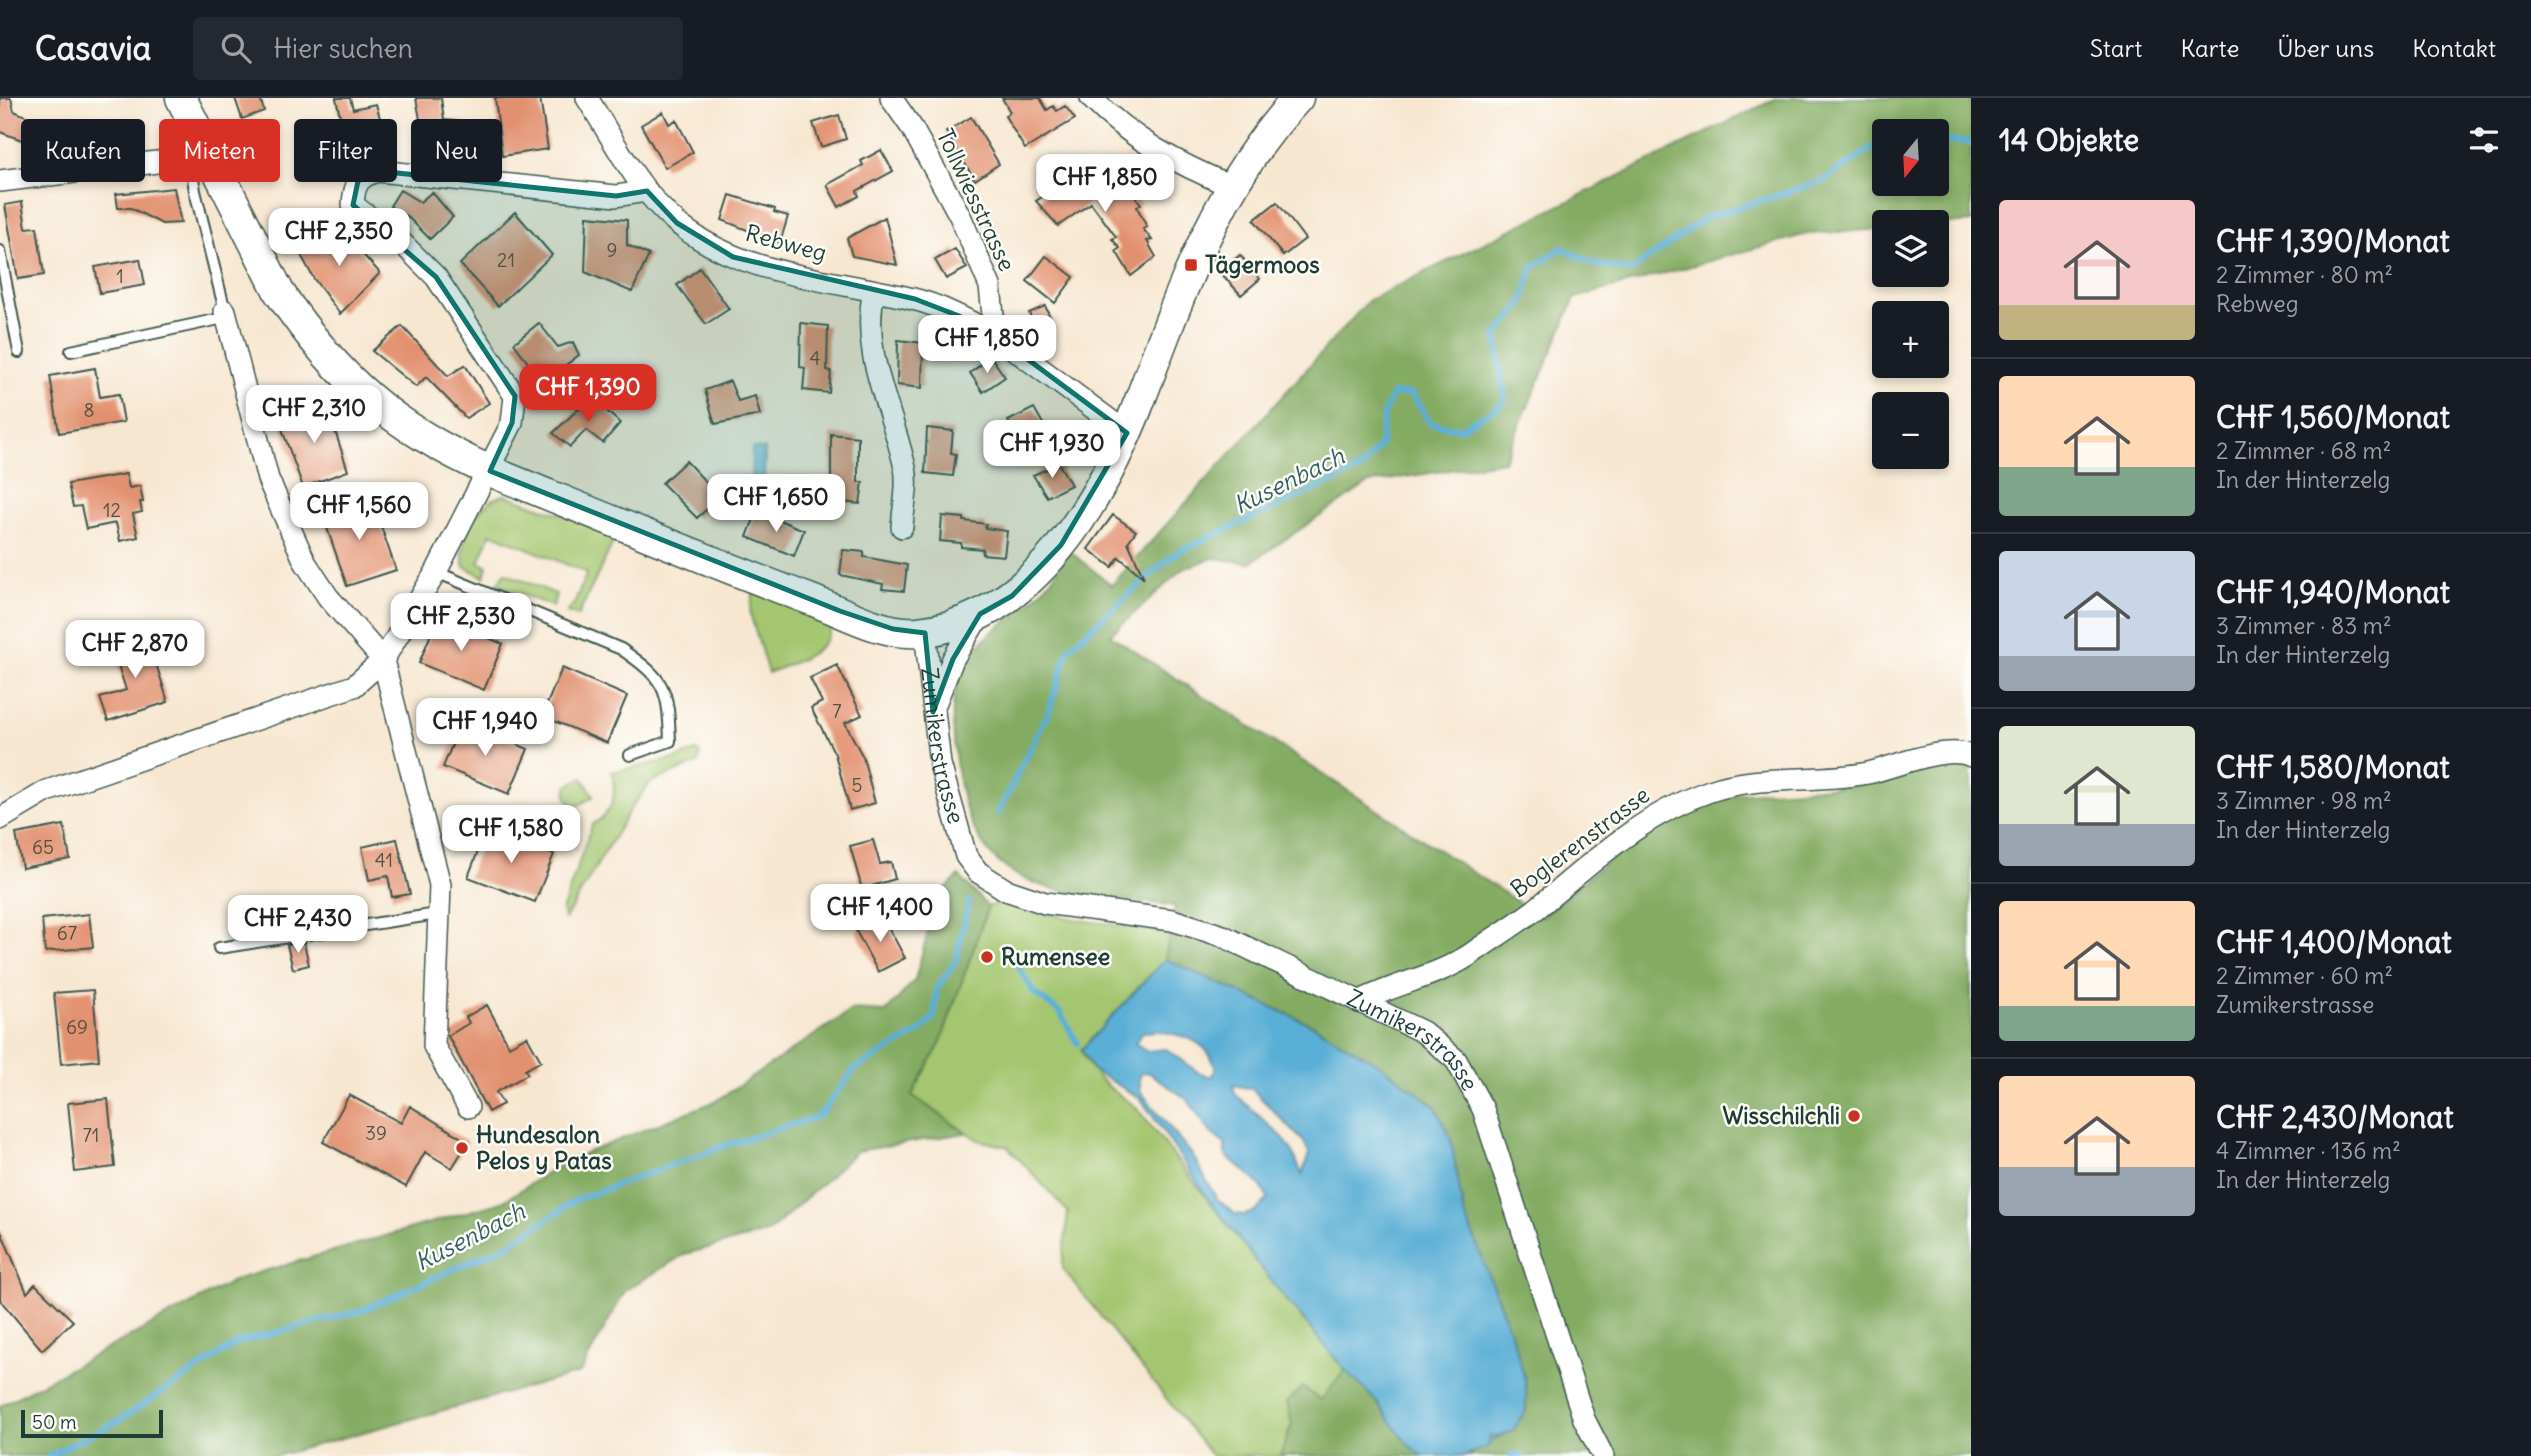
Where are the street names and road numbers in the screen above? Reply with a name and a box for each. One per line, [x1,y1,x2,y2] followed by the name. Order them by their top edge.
[931,124,1022,276] street label: Tollwiesstrasse
[743,218,830,267] street label: Rebweg
[915,666,971,827] street label: Zumikerstrasse
[1504,780,1655,903] street label: Boglerenstrasse
[1343,983,1485,1095] street label: Zumikerstrasse

